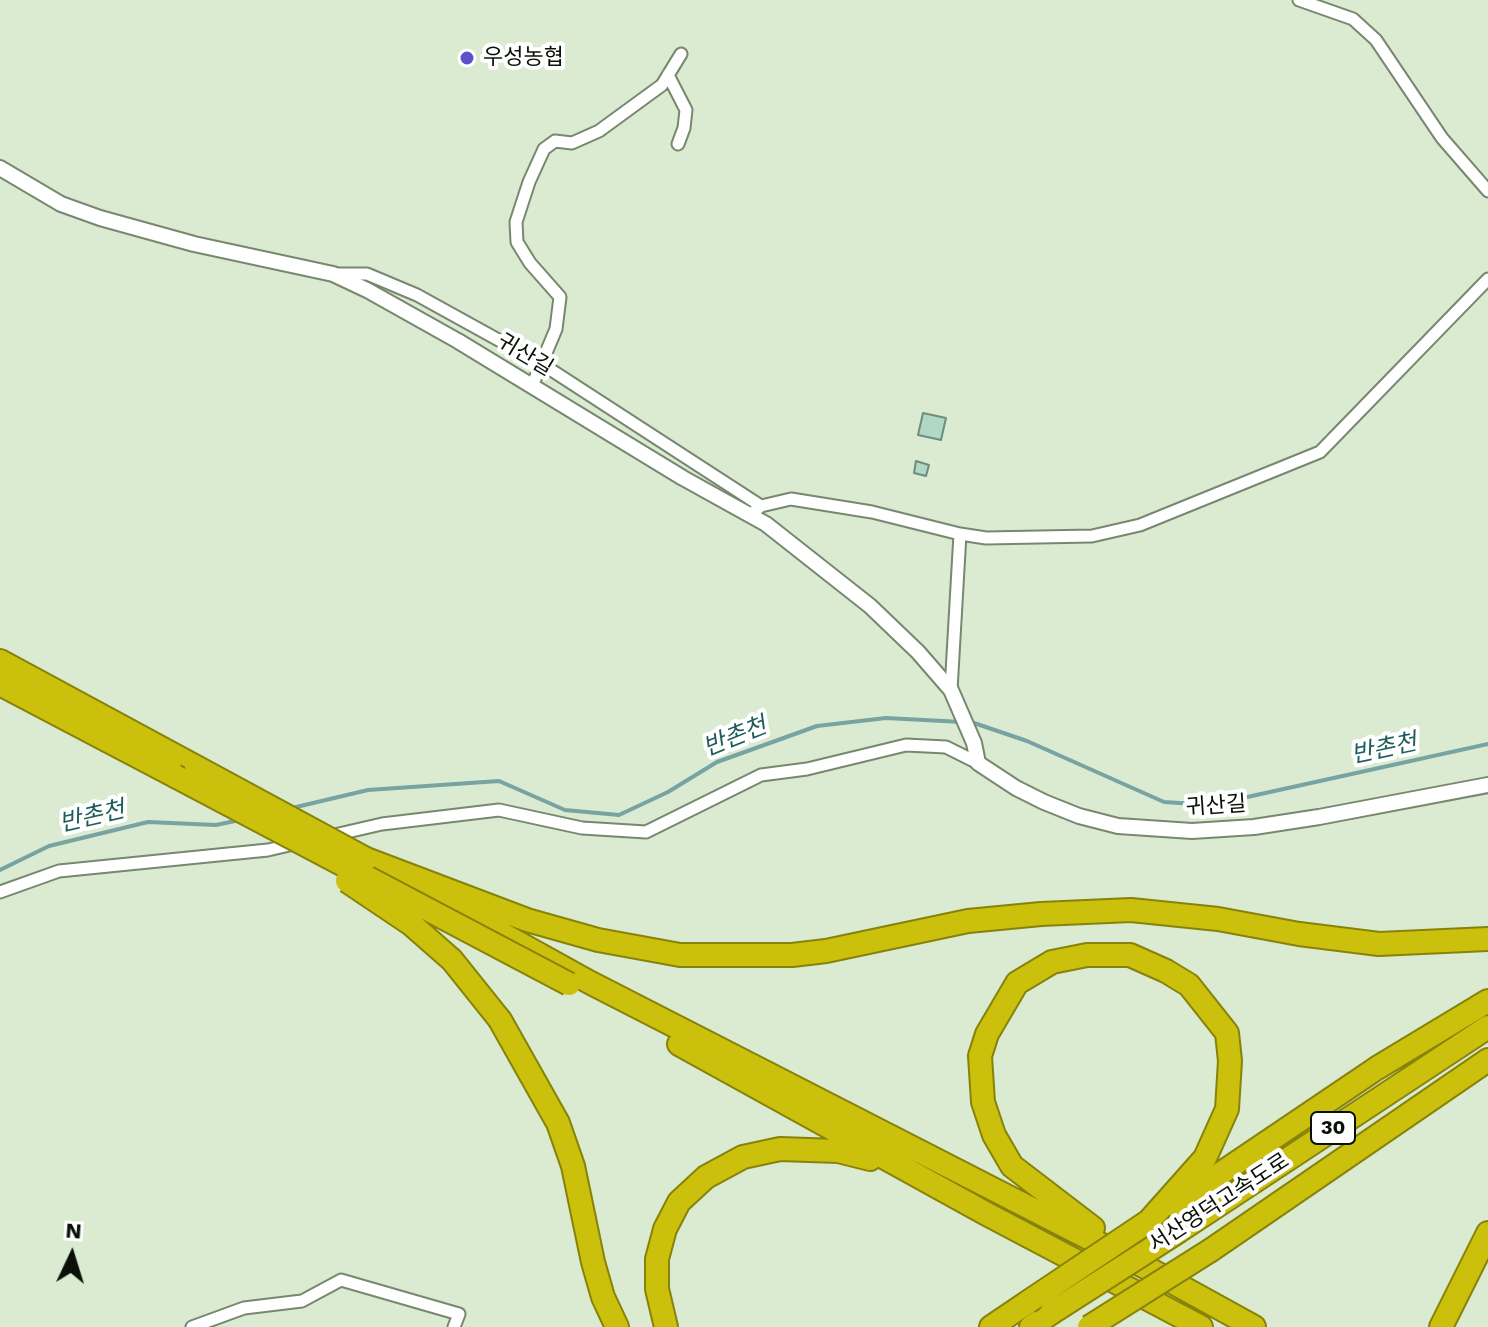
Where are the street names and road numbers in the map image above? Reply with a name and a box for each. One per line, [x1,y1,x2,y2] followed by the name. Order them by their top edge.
[492,328,558,382] street label: 귀산길
[1185,791,1247,821] street label: 귀산길
[1311,1112,1355,1144] road number: 30
[1144,1148,1294,1258] street label: 서산영덕고속도로

